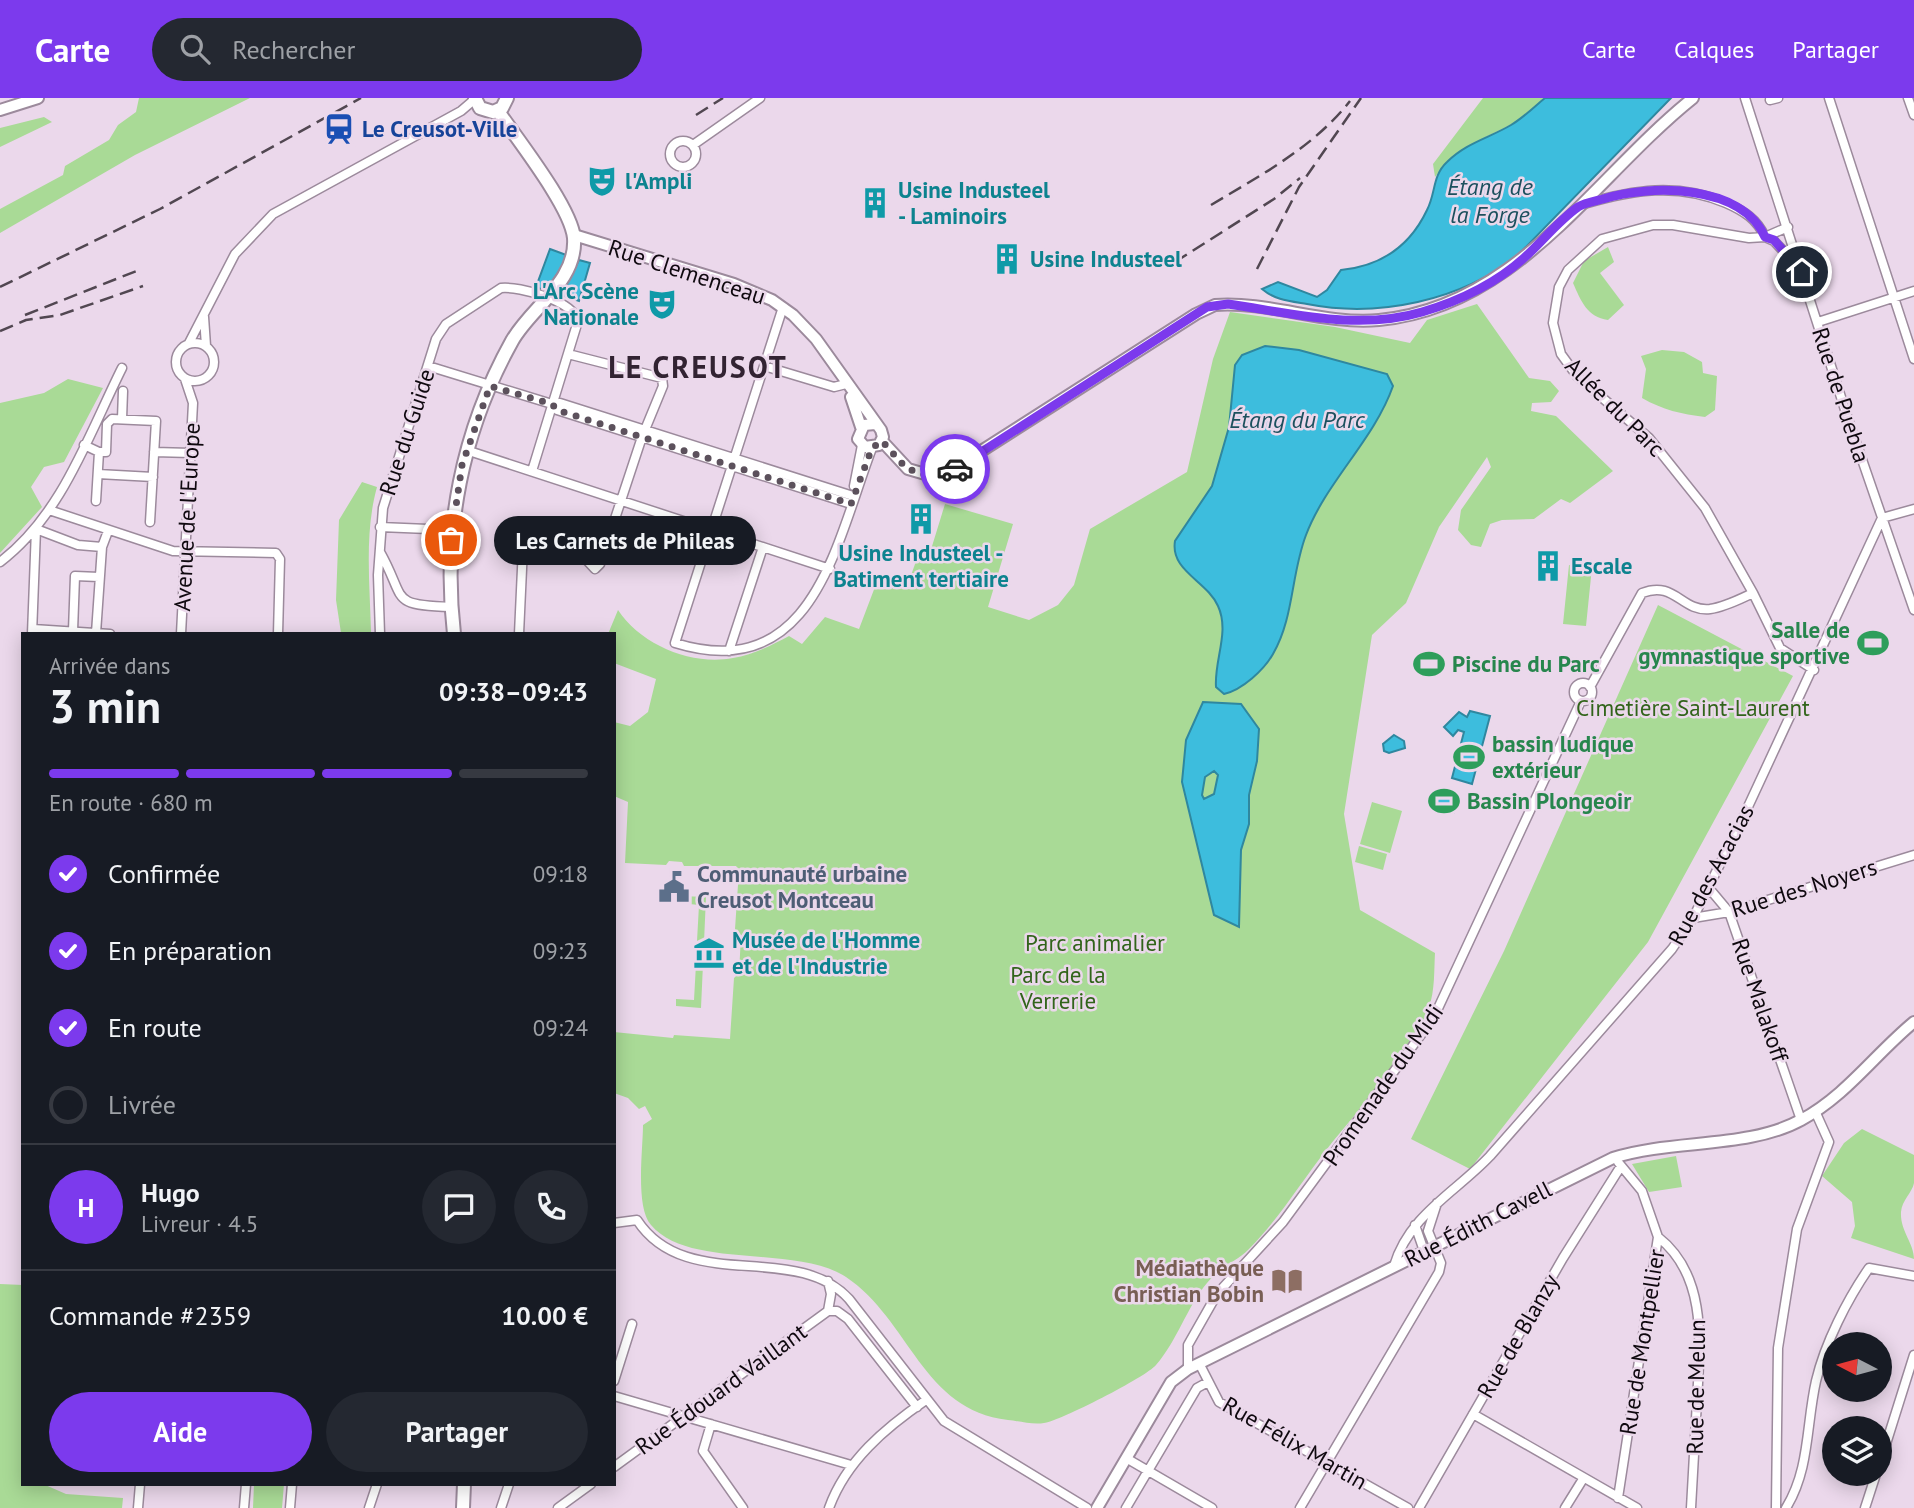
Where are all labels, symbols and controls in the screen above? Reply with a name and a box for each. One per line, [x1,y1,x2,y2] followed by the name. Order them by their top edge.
[152,18,642,81] search box
[35,28,110,71] text: Carte
[176,30,214,68] icon: search
[232,33,355,66] text: Rechercher
[1582,34,1636,65] text: Carte
[1674,34,1754,65] text: Calques
[1792,34,1879,65] text: Partager
[322,112,356,146] station icon: Le Creusot-Ville
[362,114,518,143] place label: Le Creusot-Ville
[585,164,619,198] theatre icon: l'Ampli
[625,166,692,195] place label: l'Ampli
[1447,171,1533,230] water label: Étang de la Forge
[898,175,1050,230] place label: Usine Industeel - Laminoirs
[858,186,892,220] building icon: Usine Industeel - Laminoirs
[605,232,769,311] street label: Rue Clemenceau
[990,242,1024,276] building icon: Usine Industeel
[1772,242,1832,302] pin
[1030,244,1182,273] place label: Usine Industeel
[1783,253,1821,291] icon: home
[533,276,639,331] place label: L'Arc Scène Nationale
[645,287,679,321] theatre icon: L'Arc Scène Nationale
[1806,324,1877,466] street label: Rue de Puebla
[608,347,788,386] district label: LE CREUSOT
[1560,351,1671,462] street label: Allée du Parc
[372,365,441,499] street label: Rue du Guide
[1229,404,1366,435] water label: Étang du Parc
[167,422,206,612] street label: Avenue de l'Europe
[920,434,990,504] courier
[936,450,974,488] icon: car
[904,502,938,536] building icon: Usine Industeel - Batiment tertiaire
[421,510,481,570] pin
[493,516,756,564] callout: Les Carnets de Phileas
[432,521,470,559] icon: bag
[515,526,735,555] text: Les Carnets de Phileas
[833,538,1009,593] place label: Usine Industeel - Batiment tertiaire
[1531,549,1565,583] building icon: Escale
[1571,551,1633,580] place label: Escale
[1638,615,1850,670] place label: Salle de gymnastique sportive
[1856,626,1890,660] sports icon: Salle de gymnastique sportive
[1412,647,1446,681] sports icon: Piscine du Parc
[1452,649,1600,678] place label: Piscine du Parc
[49,651,170,680] text: Arrivée dans
[439,675,588,708] text: 09:38–09:43
[49,676,161,736] text: 3 min
[1576,693,1810,722] park label: Cimetière Saint-Laurent
[1492,729,1634,784] place label: bassin ludique extérieur
[1452,740,1486,774] sports icon: bassin ludique extérieur
[1427,784,1461,818] sports icon: Bassin Plongeoir
[1467,786,1632,815] place label: Bassin Plongeoir
[49,788,213,817] text: En route · 680 m
[1661,799,1760,950] street label: Rue des Acacias
[1728,852,1880,923] street label: Rue des Noyers
[49,855,87,893] icon: check
[108,857,220,890] text: Confirmée
[533,859,588,888] text: 09:18
[697,859,907,914] place label: Communauté urbaine Creusot Montceau
[657,870,691,904] public building icon: Communauté urbaine Creusot Montceau
[732,925,920,980] place label: Musée de l'Homme et de l'Industrie
[1025,928,1165,957] park label: Parc animalier
[49,932,87,970] icon: check
[108,934,272,967] text: En préparation
[1726,934,1796,1067] street label: Rue Malakoff
[533,936,588,965] text: 09:23
[692,936,726,970] museum icon: Musée de l'Homme et de l'Industrie
[1010,960,1106,1015] park label: Parc de la Verrerie
[1316,998,1449,1171] street label: Promenade du Midi
[49,1009,87,1047] icon: check
[108,1011,202,1044] text: En route
[533,1013,588,1042] text: 09:24
[108,1088,176,1121] text: Livrée
[422,1170,496,1244] button: chat
[514,1170,588,1244] button: phone
[1399,1174,1556,1273] street label: Rue Édith Cavell
[141,1176,200,1209] text: Hugo
[78,1191,94,1224] text: H
[141,1209,258,1238] text: Livreur · 4.5
[1612,1247,1671,1437] street label: Rue de Montpellier
[1114,1253,1264,1308] place label: Médiathèque Christian Bobin
[1270,1264,1304,1298] library icon: Médiathèque Christian Bobin
[1470,1268,1565,1403] street label: Rue de Blanzy
[49,1299,251,1332] text: Commande #2359
[501,1299,588,1332] text: 10.00 €
[629,1317,812,1461] street label: Rue Édouard Vaillant
[1680,1319,1711,1455] street label: Rue de Melun
[1822,1332,1892,1402] north arrow
[1822,1332,1892,1486] map controls
[1218,1389,1373,1496] street label: Rue Félix Martin
[49,1392,312,1472] button: Aide
[326,1392,588,1472] button: Partager
[1822,1416,1892,1486] button: layers

